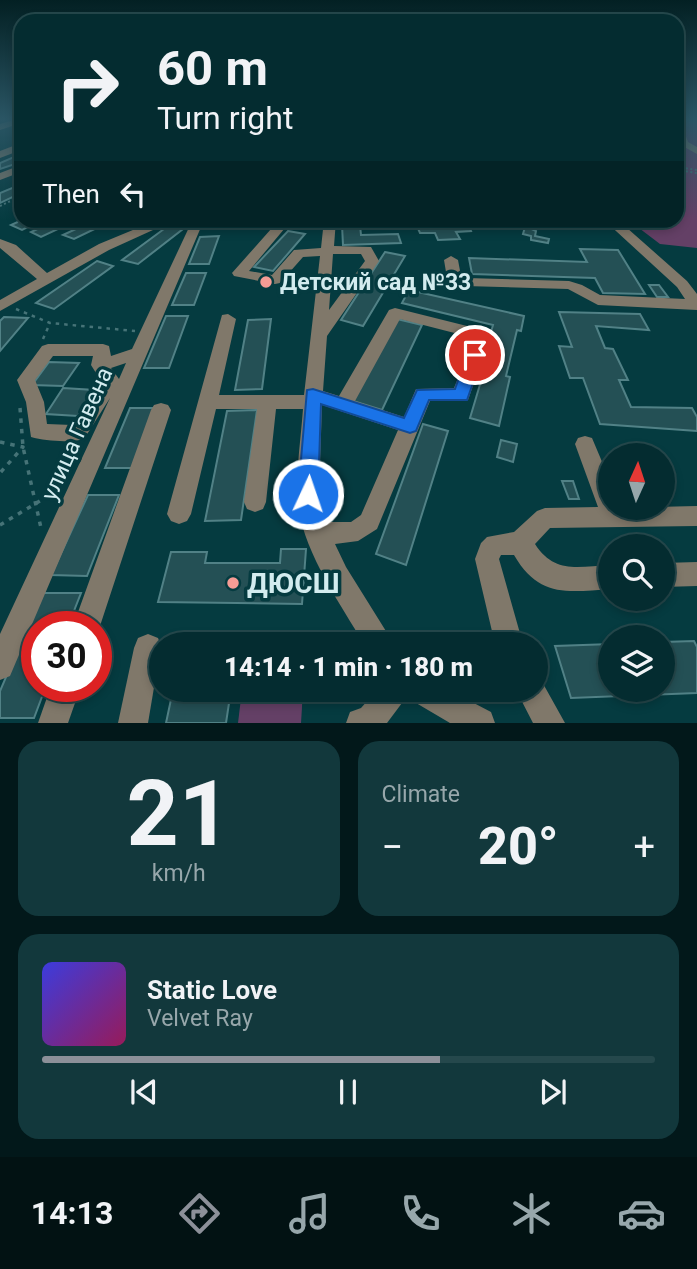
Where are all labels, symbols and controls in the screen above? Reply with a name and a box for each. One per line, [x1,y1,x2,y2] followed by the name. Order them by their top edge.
[157,40,268,97] text: 60 m
[42,42,133,133] icon: right
[157,99,293,137] text: Turn right
[114,175,152,213] icon: left
[42,179,100,209] text: Then
[280,269,471,296] place label: Детский сад №33
[258,274,274,290] marker: Детский сад №33
[445,325,505,385] pin
[456,336,494,374] icon: arrive
[36,363,118,505] street label: улица Гавена
[598,443,676,520] north arrow
[598,443,675,702] map controls
[271,457,345,531] position arrow
[598,534,675,611] button: search
[247,567,340,600] place label: ДЮСШ
[225,575,241,591] marker: ДЮСШ
[21,611,112,702] speed limit sign: 30
[598,625,675,702] button: layers
[224,652,473,682] text: 14:14 · 1 min · 180 m
[127,761,231,867] text: 21
[382,781,460,808] text: Climate
[478,816,559,877] text: 20°
[382,825,403,869] text: −
[633,825,655,869] text: +
[152,860,206,887] text: km/h
[147,975,277,1005] text: Static Love
[147,1005,253,1032] text: Velvet Ray
[125,1073,163,1111] icon: previous
[329,1073,367,1111] icon: pause
[534,1073,572,1111] icon: next
[175,1189,224,1238] icon: directions
[285,1189,334,1238] icon: music
[396,1189,445,1238] icon: phone
[507,1189,556,1238] icon: climate
[617,1189,666,1238] icon: car
[31,1194,113,1232] text: 14:13

